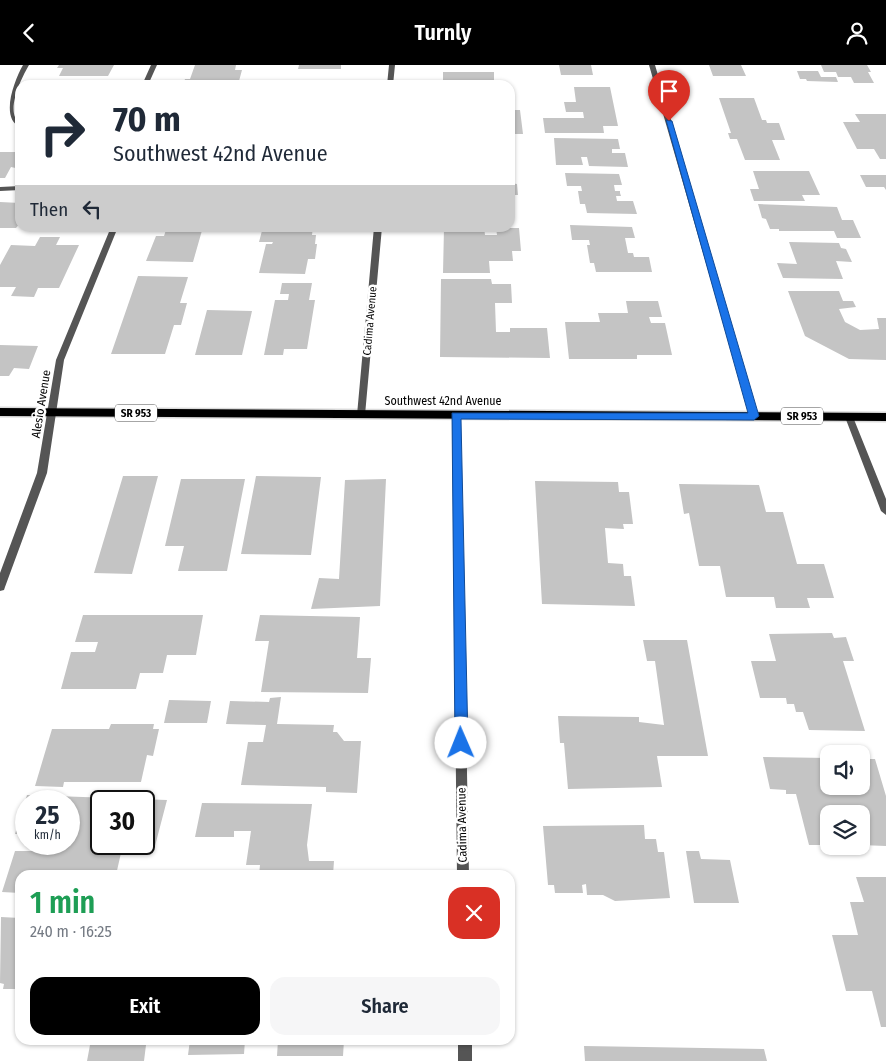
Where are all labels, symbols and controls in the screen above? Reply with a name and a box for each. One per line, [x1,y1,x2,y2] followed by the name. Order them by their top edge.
[15,19,43,47] icon: back
[415,19,471,46] text: Turnly
[843,19,871,47] icon: person
[648,70,690,121] pin
[655,77,683,105] icon: arrive
[113,98,181,140] text: 70 m
[30,100,95,165] icon: right
[113,140,328,167] text: Southwest 42nd Avenue
[78,195,106,223] icon: left
[30,198,68,221] text: Then
[361,286,379,356] street label: Cadima Avenue
[29,369,53,439] street label: Alesio Avenue
[384,394,502,408] street label: Southwest 42nd Avenue
[115,404,157,421] road number: SR 953
[781,407,823,425] road number: SR 953
[434,716,486,768] position arrow
[820,745,870,855] map controls
[820,745,870,795] button: sound
[454,787,470,863] street label: Cadima Avenue
[90,790,155,855] speed limit sign: 30
[36,801,59,831] text: 25
[820,805,870,855] button: layers
[34,828,61,842] text: km/h
[30,885,95,921] text: 1 min
[448,887,500,939] button: close
[30,922,112,941] text: 240 m · 16:25
[30,977,260,1035] button: Exit
[270,977,500,1035] button: Share

